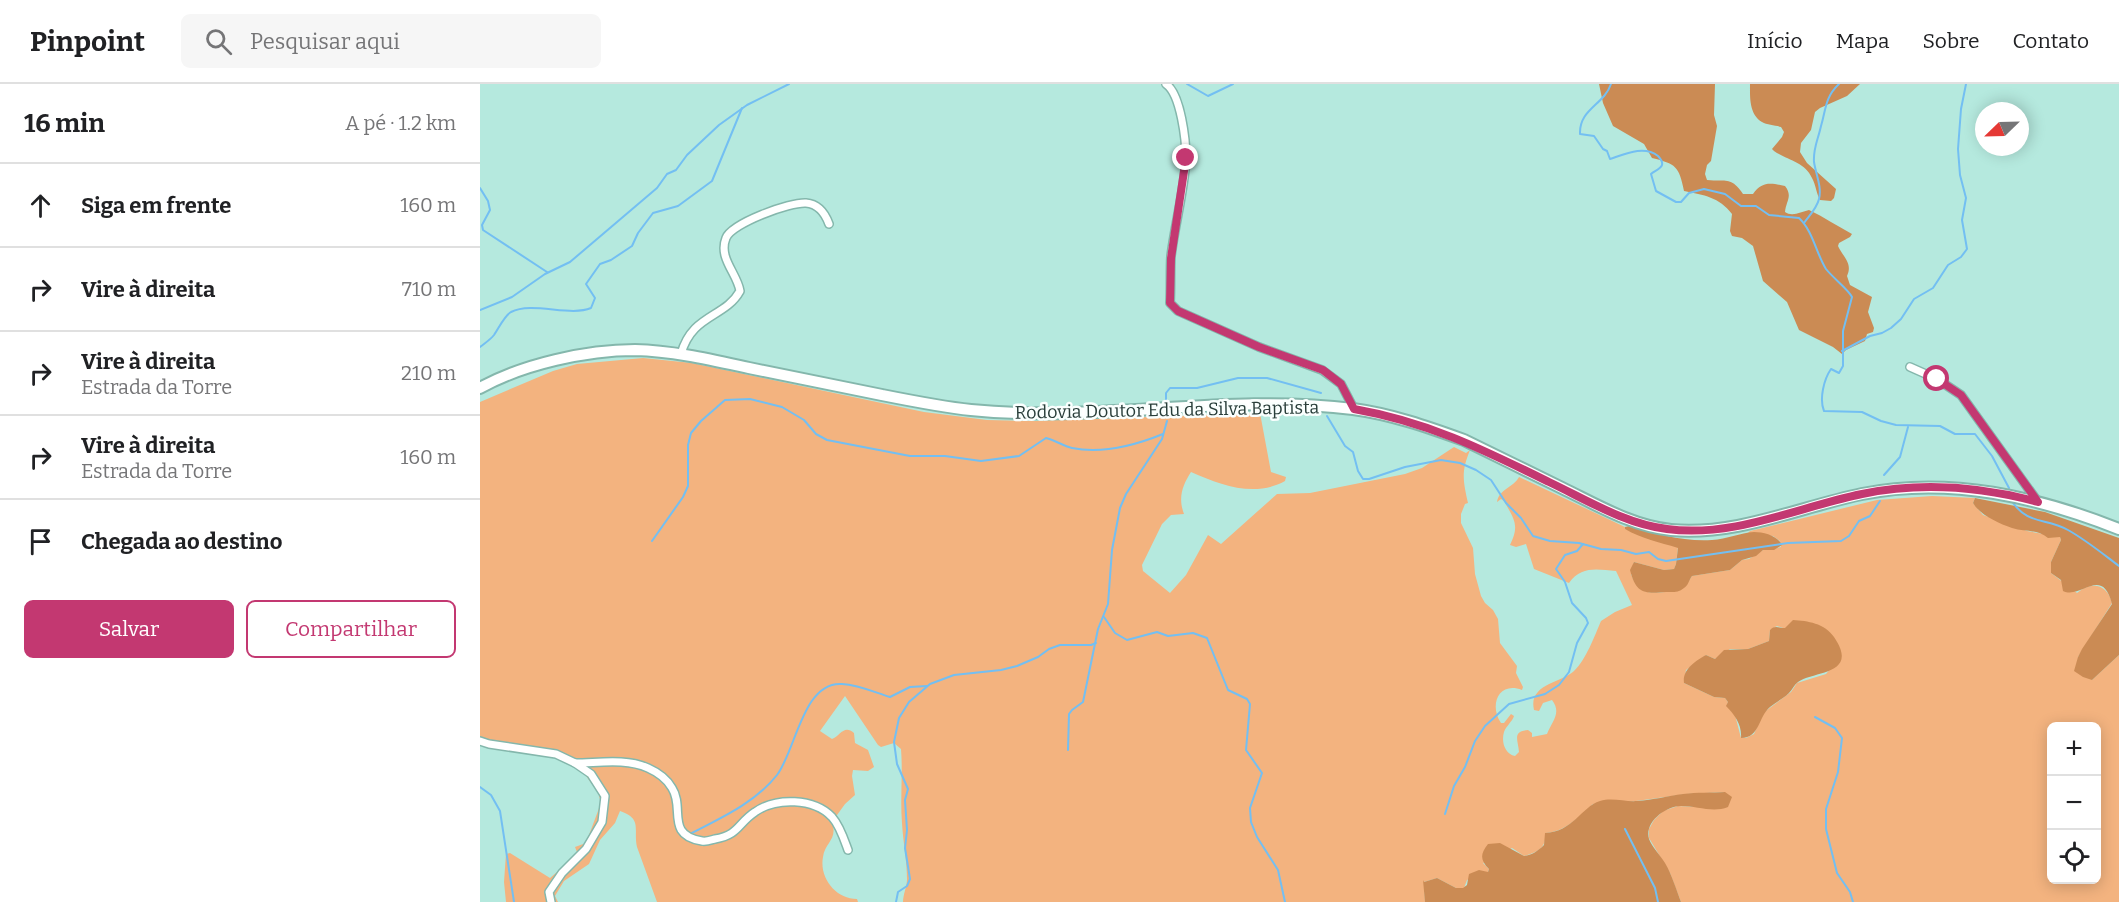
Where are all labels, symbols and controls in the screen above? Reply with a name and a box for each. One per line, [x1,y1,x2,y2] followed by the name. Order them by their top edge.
[181,14,601,68] search box
[30,25,145,58] text: Pinpoint
[202,25,235,58] icon: search
[250,28,400,55] text: Pesquisar aqui
[1747,28,1803,54] text: Início
[1836,28,1890,54] text: Mapa
[1923,28,1979,54] text: Sobre
[2012,28,2089,54] text: Contato
[1975,102,2029,156] north arrow
[24,108,105,139] text: 16 min
[345,111,456,135] text: A pé · 1.2 km
[1172,144,1198,170] route end
[24,189,57,222] icon: ahead
[81,192,231,219] text: Siga em frente
[400,193,456,217] text: 160 m
[24,273,57,306] icon: right
[81,276,215,303] text: Vire à direita
[402,277,456,301] text: 710 m
[81,348,215,375] text: Vire à direita
[24,357,57,390] icon: right
[401,361,456,385] text: 210 m
[1923,365,1949,391] route start
[81,375,232,399] text: Estrada da Torre
[1015,396,1320,424] street label: Rodovia Doutor Edu da Silva Baptista
[81,432,215,459] text: Vire à direita
[24,441,57,474] icon: right
[400,445,456,469] text: 160 m
[81,459,232,483] text: Estrada da Torre
[24,525,57,558] icon: arrive
[81,528,282,555] text: Chegada ao destino
[24,600,234,658] button: Salvar
[246,600,456,658] button: Compartilhar
[2047,722,2101,884] map controls
[2047,722,2101,776] button: +
[2047,776,2101,830] button: −
[2047,830,2101,884] button: locate

